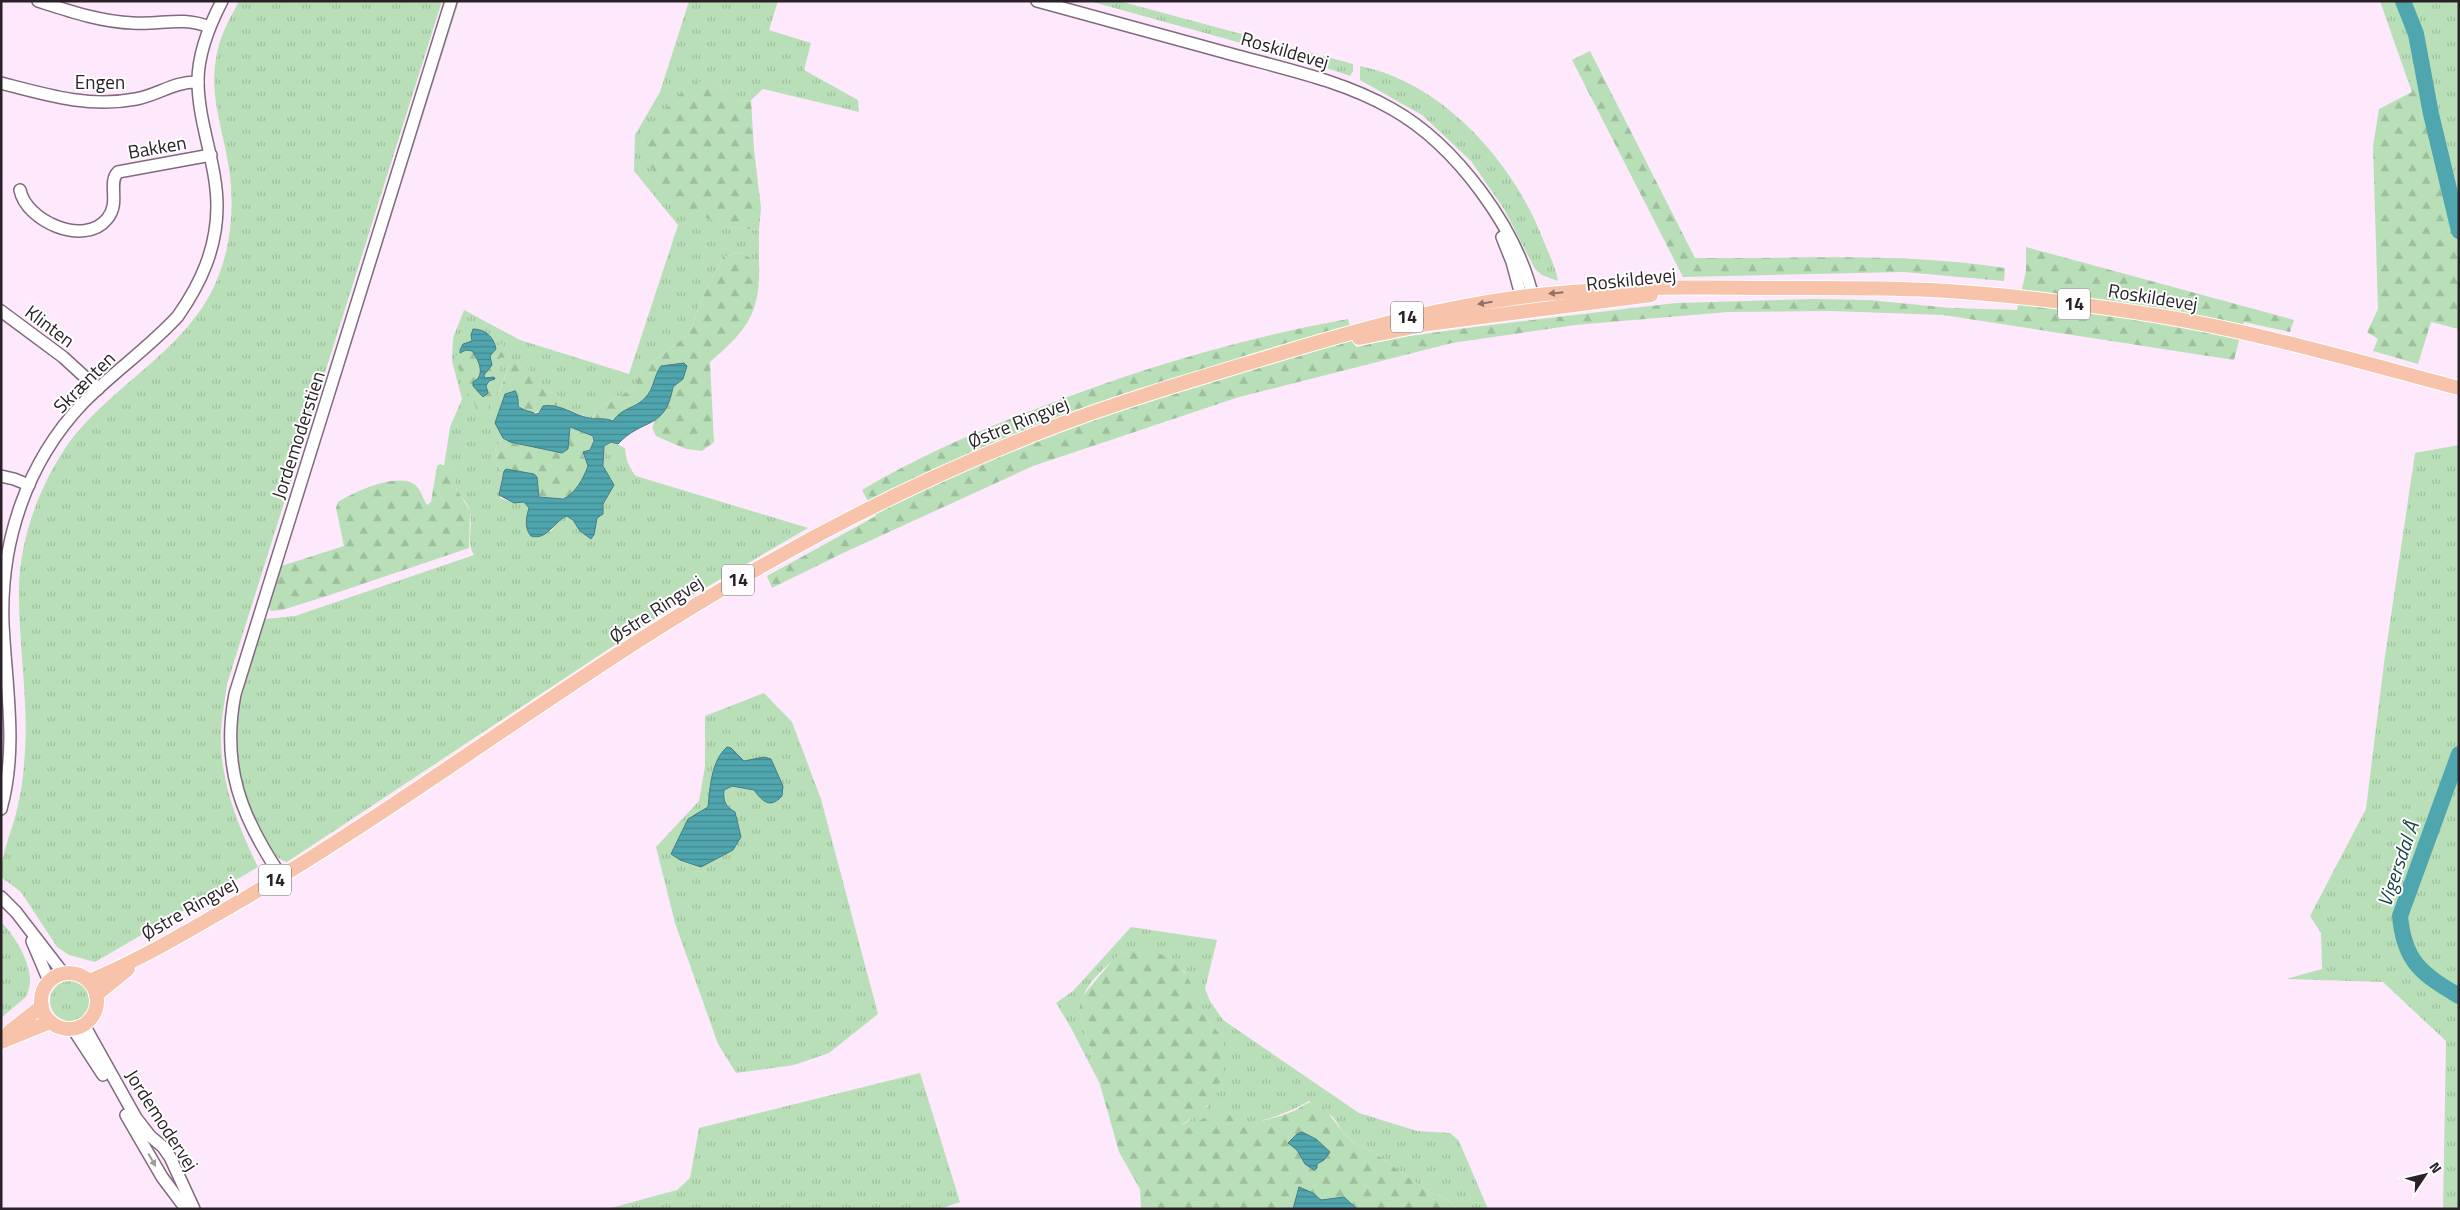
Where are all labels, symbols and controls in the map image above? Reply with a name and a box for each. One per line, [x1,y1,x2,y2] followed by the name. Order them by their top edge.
[1238,23,1333,76] street label: Roskildevej
[75,67,125,96] street label: Engen
[125,127,188,166] street label: Bakken
[1585,259,1677,298] street label: Roskildevej
[2106,275,2200,318] street label: Roskildevej
[2058,288,2090,320] road number: 14
[1548,289,1564,297] one-way arrow
[19,297,81,354] street label: Klinten
[1476,299,1492,307] one-way arrow
[1391,302,1423,332] road number: 14
[46,344,121,419] street label: Skrænten
[263,367,332,503] street label: Jordemoderstien
[963,388,1073,455] street label: Østre Ringvej
[722,564,754,596] road number: 14
[603,567,708,650] street label: Østre Ringvej
[2368,816,2427,911] water label: Vigersdal Å
[259,864,291,896] road number: 14
[135,868,242,947] street label: Østre Ringvej
[119,1063,206,1176] street label: Jordemodervej
[2400,1150,2450,1200] north arrow
[148,1154,157,1167] one-way arrow
[2425,1157,2447,1177] text: N

